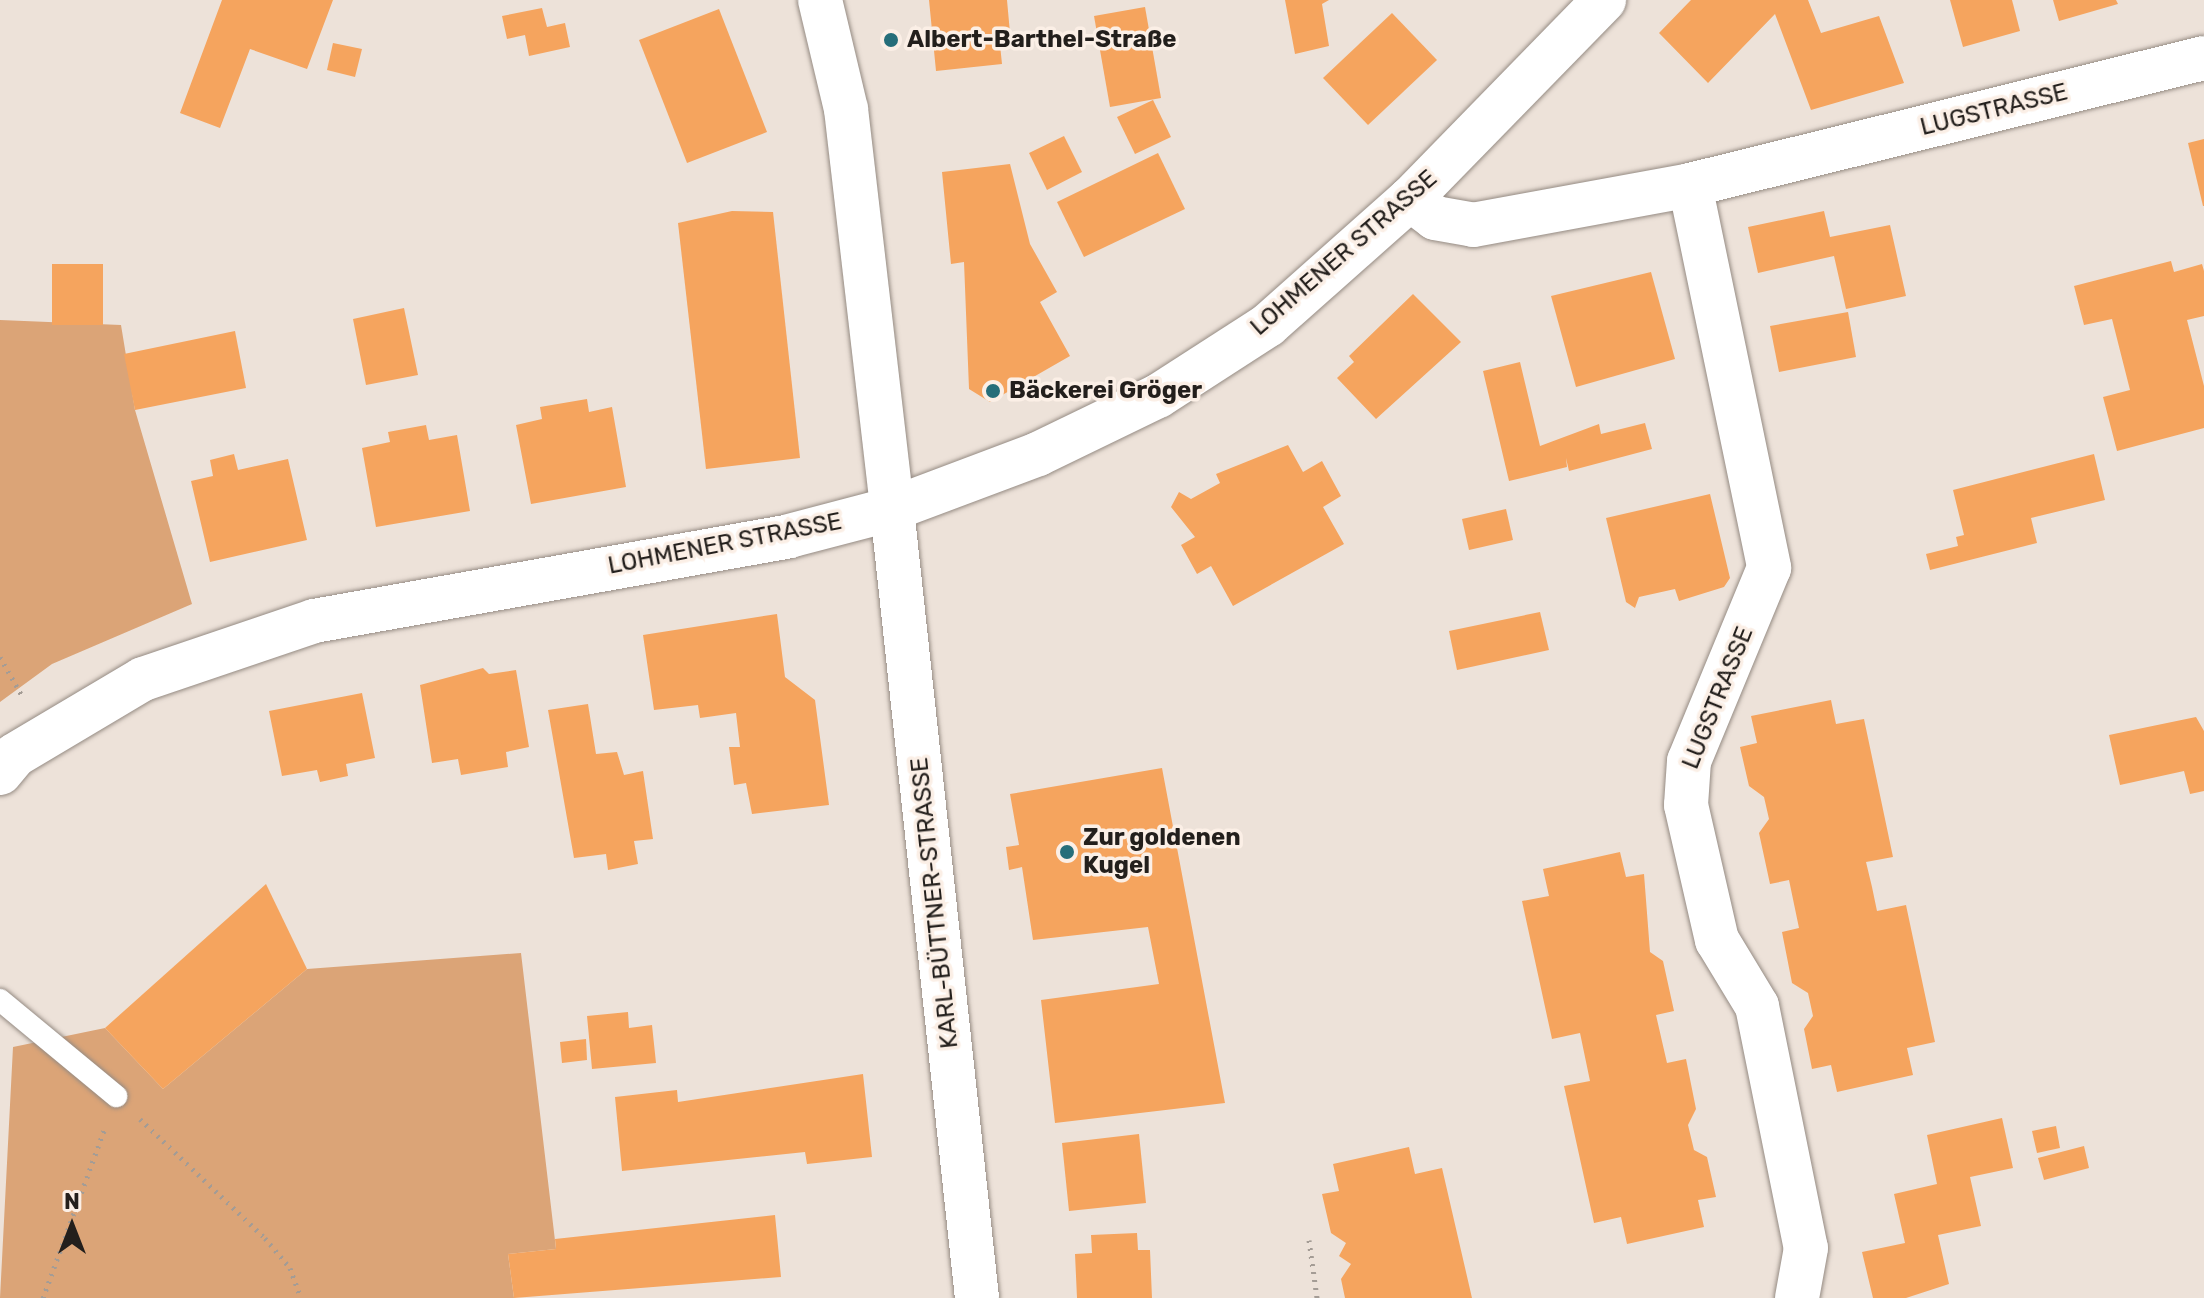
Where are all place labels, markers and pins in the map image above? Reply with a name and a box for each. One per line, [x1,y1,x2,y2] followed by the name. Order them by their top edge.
[907,26,1177,54] place label: Albert-Barthel-Straße
[882,31,900,49] marker: Albert-Barthel-Straße
[1009,377,1202,405] place label: Bäckerei Gröger
[984,382,1002,400] marker: Bäckerei Gröger
[1083,824,1241,880] place label: Zur goldenen Kugel
[1058,843,1076,861] marker: Zur goldenen Kugel

